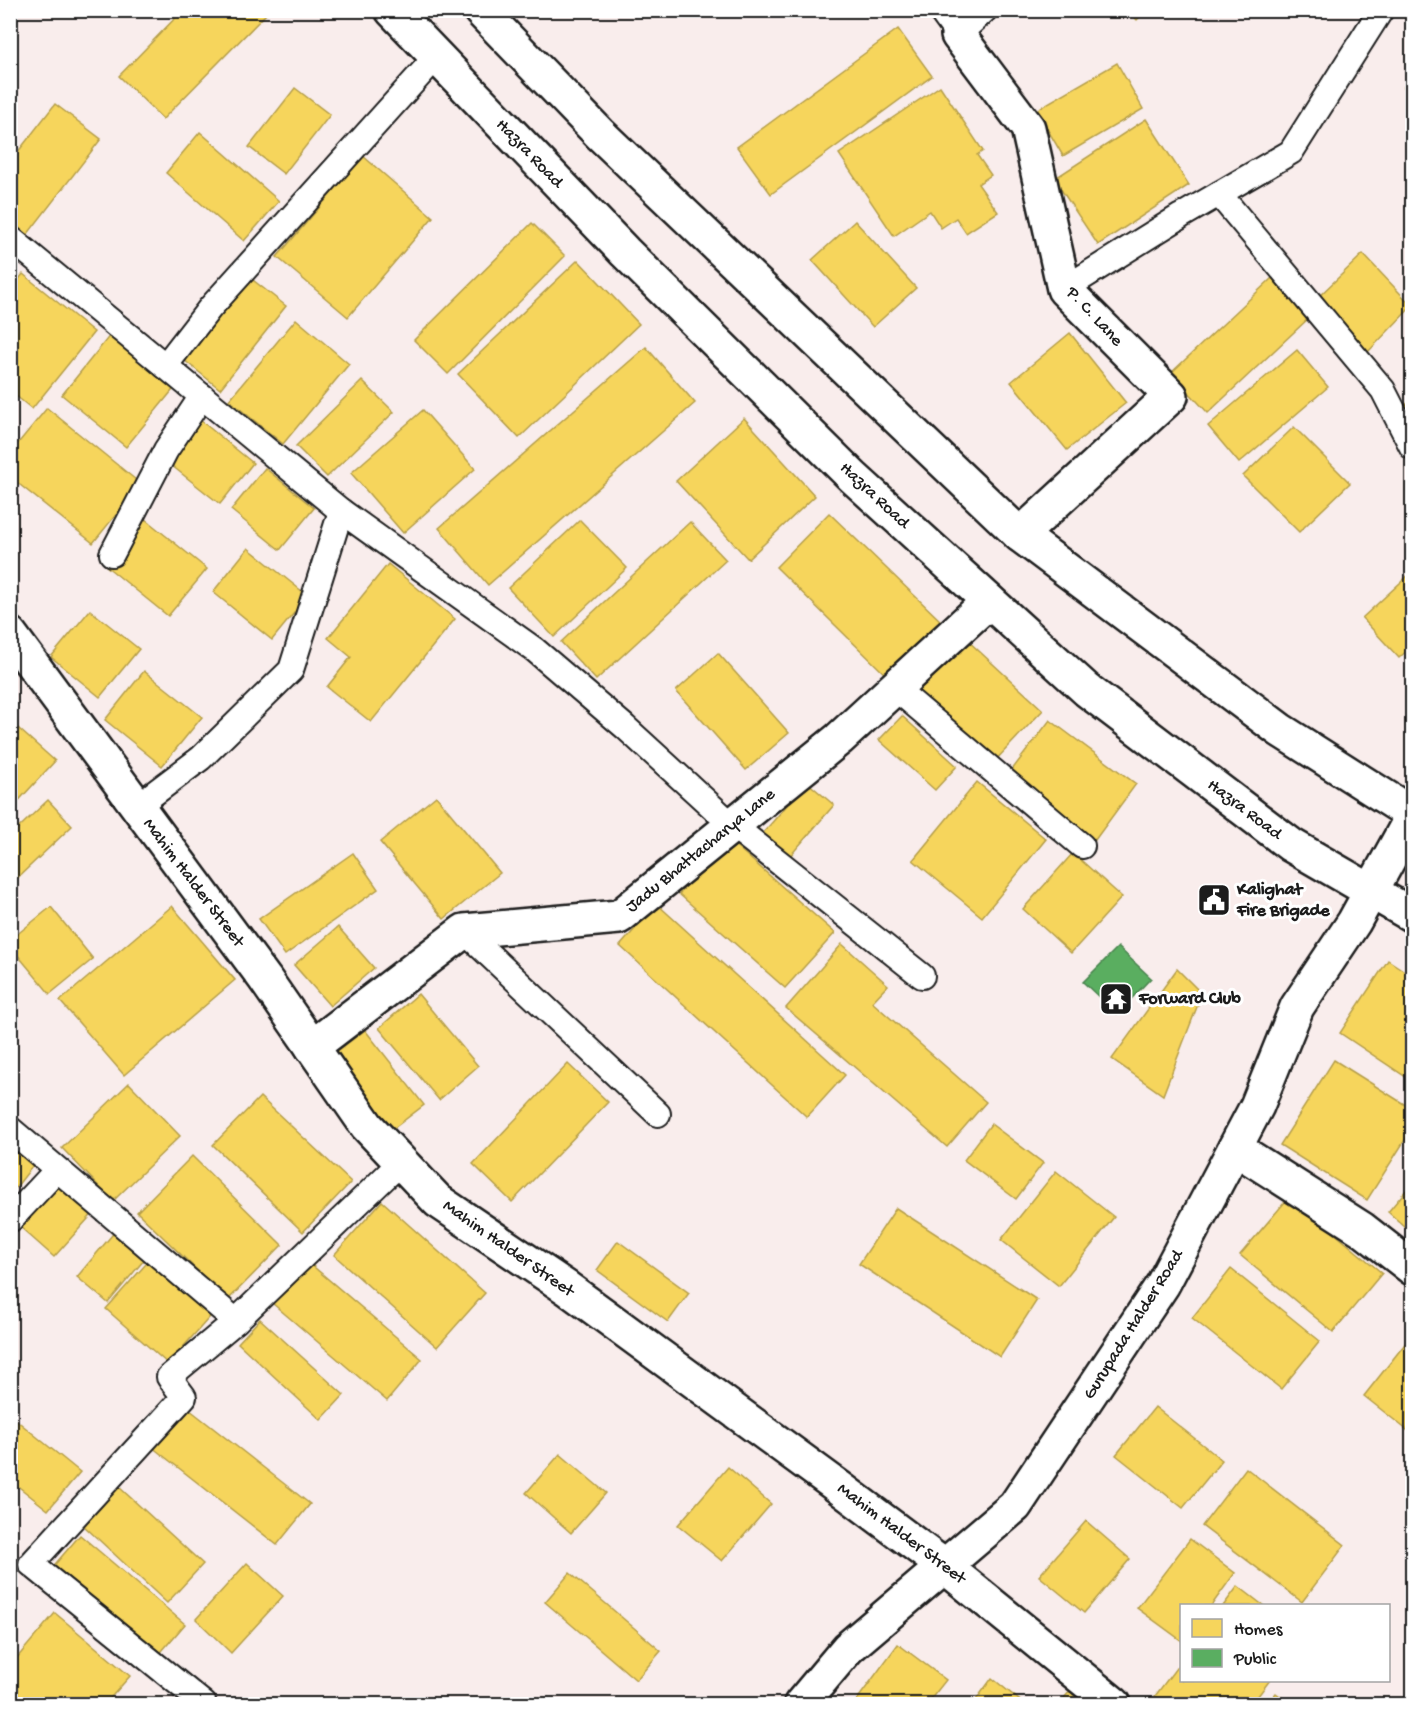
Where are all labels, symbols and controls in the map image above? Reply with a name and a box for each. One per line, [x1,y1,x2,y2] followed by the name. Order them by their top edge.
[491,115,568,194] street label: Hazra Road
[1060,282,1127,352] street label: P. C. Lane
[835,458,914,535] street label: Hazra Road
[1202,775,1287,846] street label: Hazra Road
[622,784,780,918] street label: Jadu Bhattacharya Lane
[138,814,249,953] street label: Mahim Halder Street
[1236,880,1330,922] place label: Kalighat Fire Brigade
[1196,882,1232,918] public building icon: Kalighat Fire Brigade
[1098,981,1134,1017] temple icon: Forward Club
[1138,989,1241,1010] place label: Forward Club
[438,1196,579,1303] street label: Mahim Halder Street
[1079,1245,1189,1404] street label: Gurupada Halder Road
[832,1479,971,1590] street label: Mahim Halder Street
[1180,1604,1390,1682] legend
[1234,1620,1284,1641] text: Homes
[1233,1650,1277,1671] text: Public

